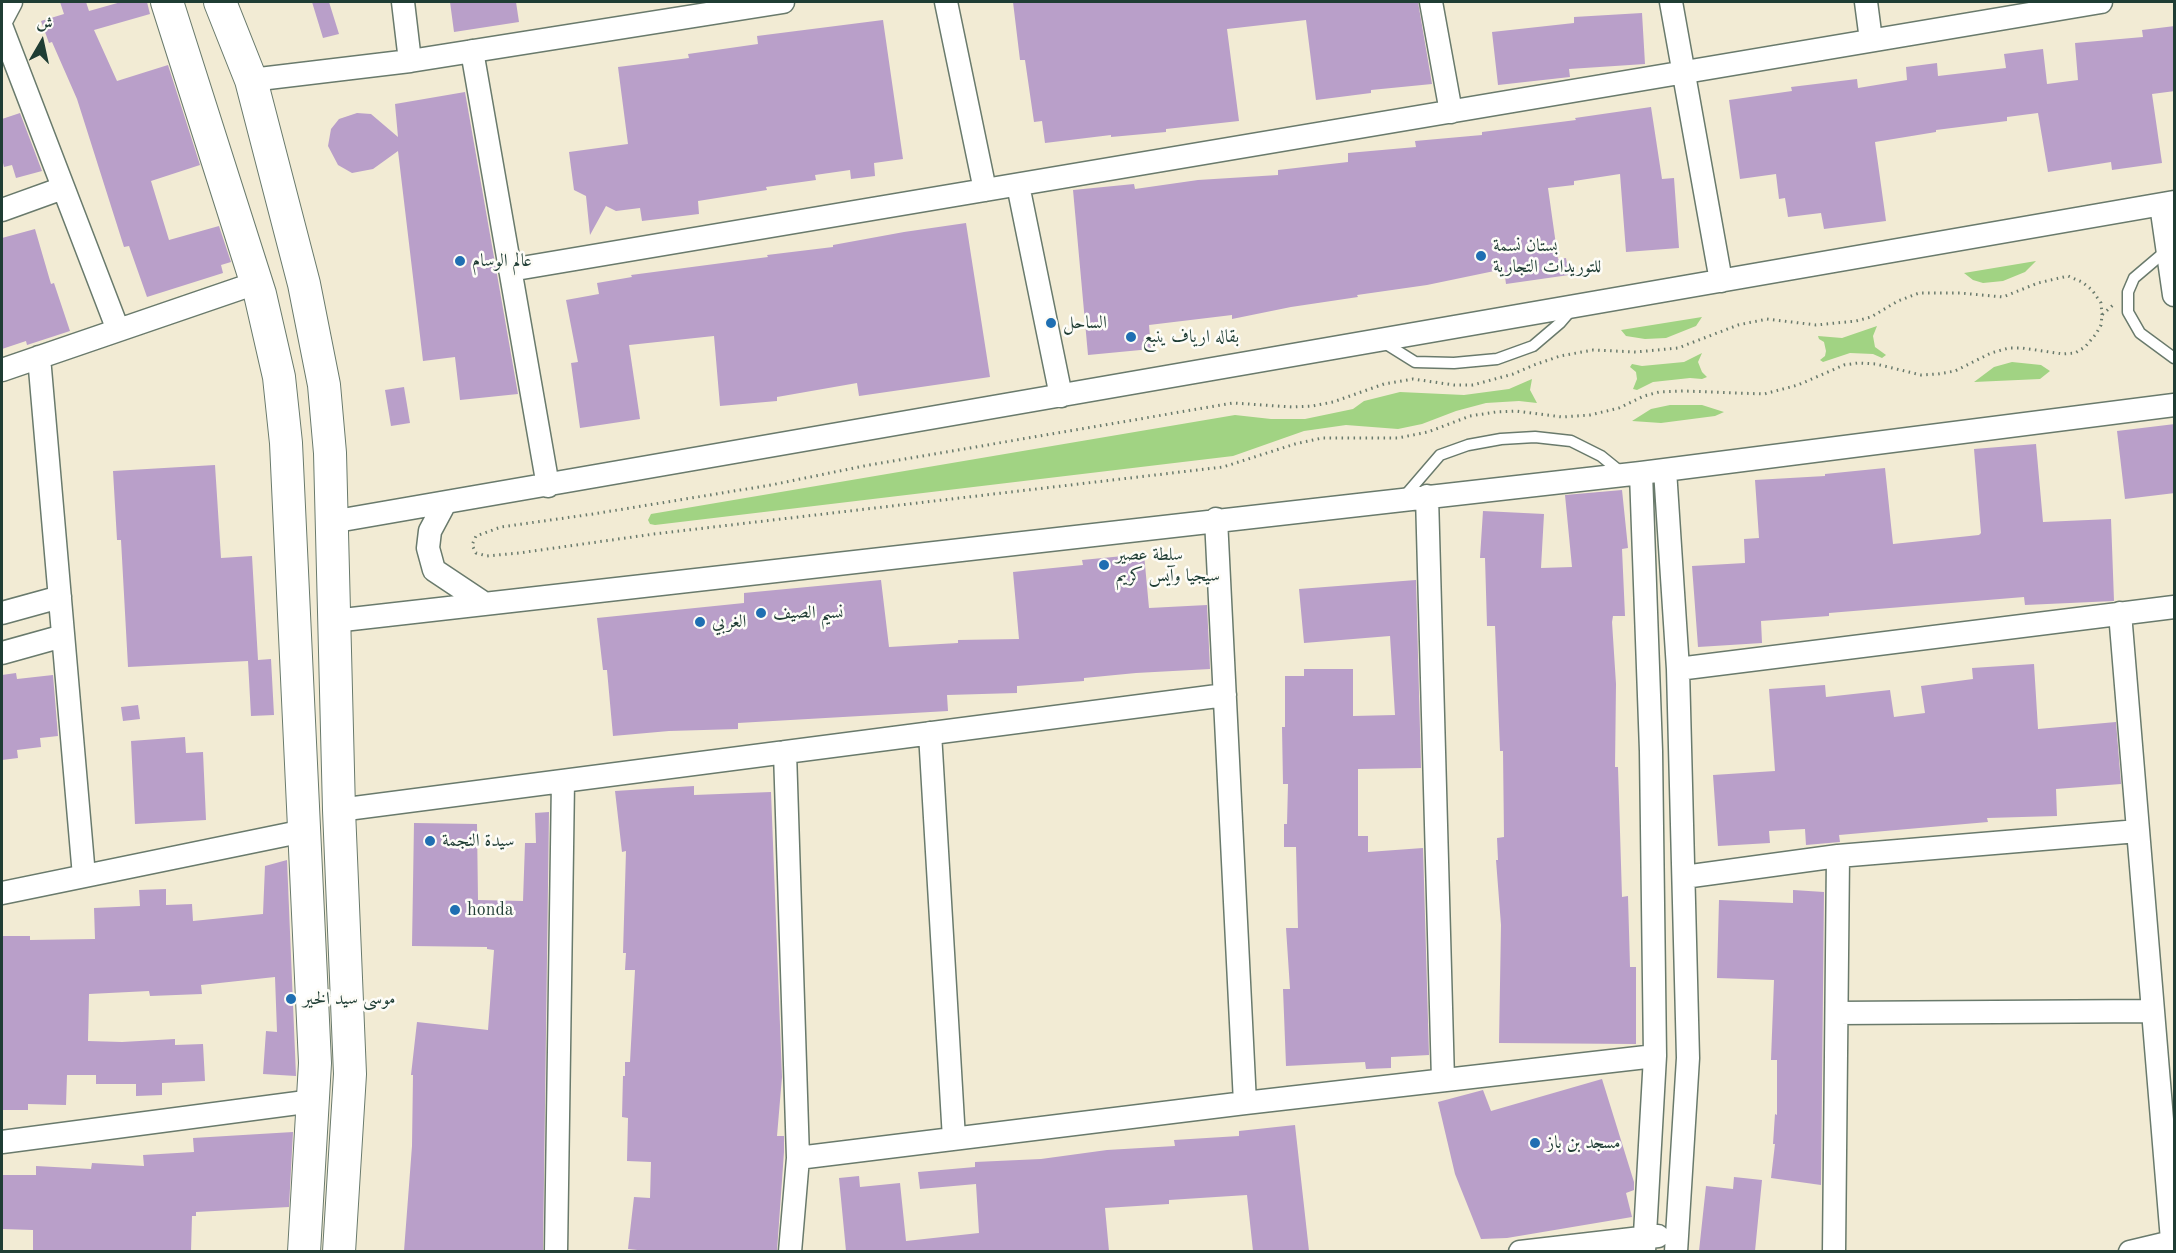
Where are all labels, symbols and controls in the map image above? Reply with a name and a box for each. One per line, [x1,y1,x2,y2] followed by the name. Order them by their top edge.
[12,12,72,72] north arrow
[36,15,54,33] text: ش
[1493,235,1601,278] place label: بستان نسمة للتوريدات التجارية
[1474,249,1488,263] marker: بستان نسمة للتوريدات التجارية
[472,250,532,272] place label: عالم الوسام
[453,254,467,268] marker: عالم الوسام
[1063,312,1107,334] place label: الساحل
[1044,316,1058,330] marker: الساحل
[1143,326,1239,348] place label: بقاله ارياف ينبع
[1124,330,1138,344] marker: بقاله ارياف ينبع
[1116,544,1220,586] place label: سلطة عصير سيجيا وآيس كريم
[1097,558,1111,572] marker: سلطة عصير سيجيا وآيس كريم
[773,602,843,624] place label: نسيم الصيف
[754,606,768,620] marker: نسيم الصيف
[712,611,747,633] place label: الغربي
[693,615,707,629] marker: الغربي
[442,830,514,852] place label: سيدة النجمة
[423,834,437,848] marker: سيدة النجمة
[467,899,514,921] place label: honda
[448,903,462,917] marker: honda
[303,988,396,1010] place label: موسى سيد الخير
[284,992,298,1006] marker: موسى سيد الخير
[1547,1132,1621,1154] place label: مسجد بن باز
[1528,1136,1542,1150] marker: مسجد بن باز

